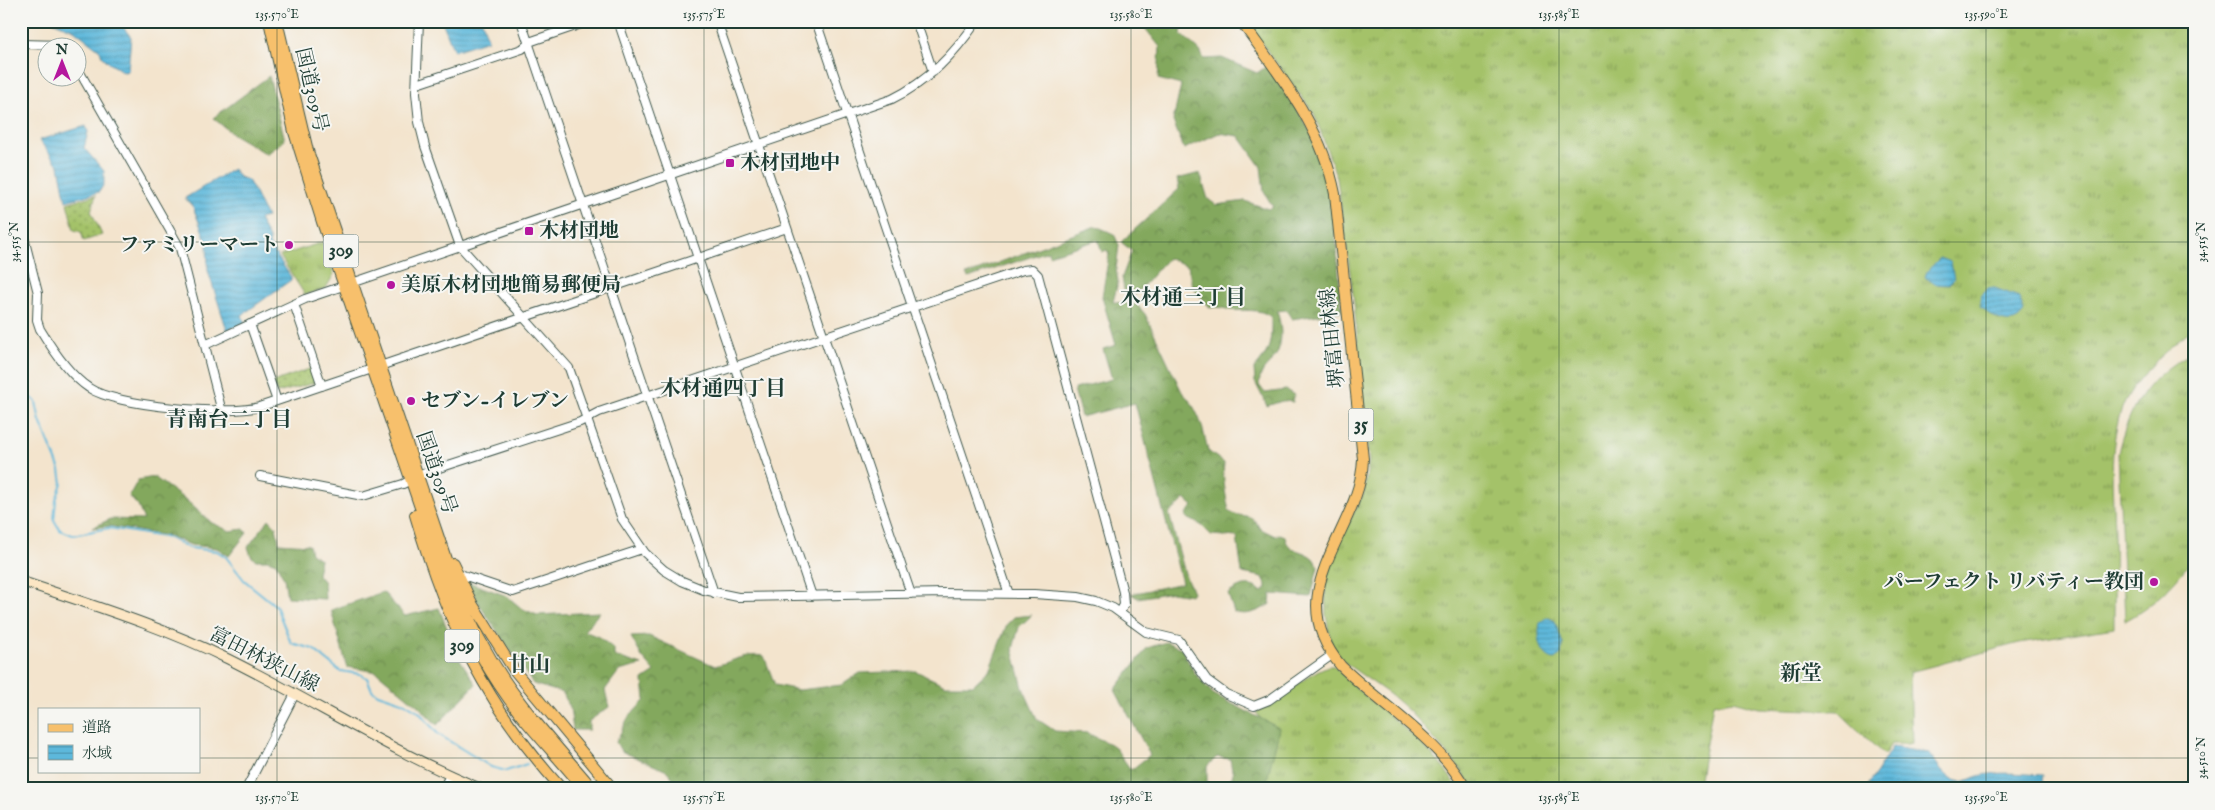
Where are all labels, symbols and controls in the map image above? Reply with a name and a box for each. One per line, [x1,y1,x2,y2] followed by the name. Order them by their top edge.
[255,7,299,22] text: 135.570°E
[683,7,725,22] text: 135.575°E
[1110,7,1152,22] text: 135.580°E
[1538,7,1580,22] text: 135.585°E
[1964,7,2008,22] text: 135.590°E
[38,38,88,88] north arrow
[55,41,68,59] text: N
[289,45,333,135] street label: 国道309号
[740,151,840,176] place label: 木材団地中
[724,157,736,169] marker: 木材団地中
[539,219,619,244] place label: 木材団地
[7,221,22,262] text: 34.515°N
[2194,221,2209,262] text: 34.515°N
[523,225,535,237] marker: 木材団地
[119,233,279,258] place label: ファミリーマート
[324,235,358,268] road number: 309
[283,239,295,251] marker: ファミリーマート
[401,273,621,298] place label: 美原木材団地簡易郵便局
[385,279,397,291] marker: 美原木材団地簡易郵便局
[1120,285,1246,312] district label: 木材通三丁目
[1315,287,1351,389] street label: 堺富田林線
[660,376,786,403] district label: 木材通四丁目
[421,389,569,414] place label: セブン-イレブン
[405,395,417,407] marker: セブン-イレブン
[166,407,292,434] district label: 青南台二丁目
[1348,408,1374,442] road number: 35
[410,428,462,518] street label: 国道309号
[1884,570,2144,595] place label: パーフェクト リバティー教団
[2148,576,2160,588] marker: パーフェクト リバティー教団
[205,622,323,698] street label: 富田林狭山線
[444,630,480,662] road number: 309
[508,652,550,679] district label: 廿山
[1780,661,1822,688] district label: 新堂
[38,708,200,772] legend
[82,718,112,737] text: 道路
[2194,736,2209,779] text: 34.510°N
[82,744,112,763] text: 水域
[255,790,299,805] text: 135.570°E
[683,790,725,805] text: 135.575°E
[1110,790,1152,805] text: 135.580°E
[1538,790,1580,805] text: 135.585°E
[1964,790,2008,805] text: 135.590°E

